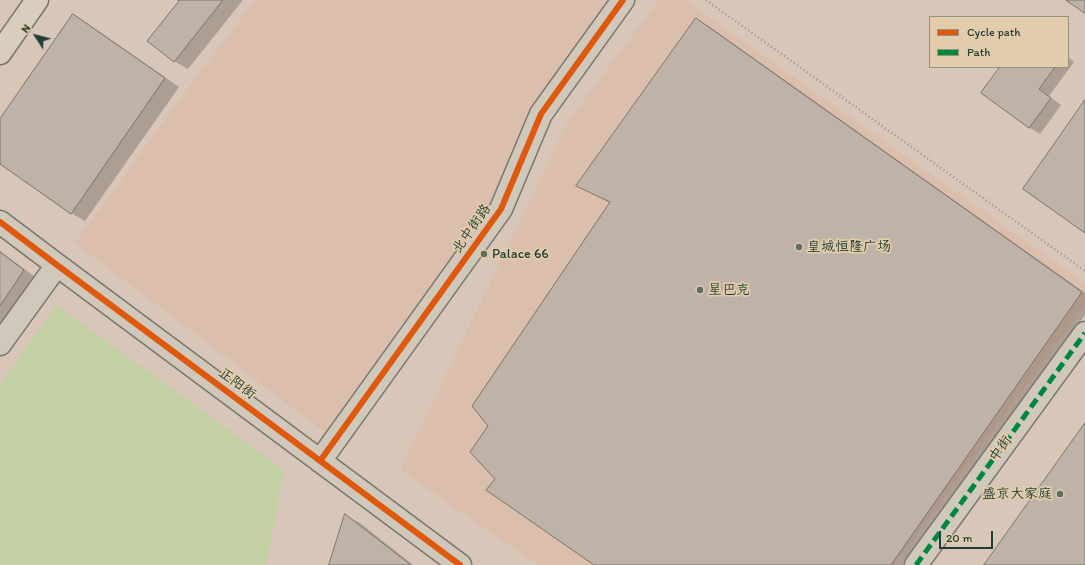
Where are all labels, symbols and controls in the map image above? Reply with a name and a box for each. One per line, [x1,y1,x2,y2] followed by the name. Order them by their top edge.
[16,16,56,56] north arrow
[929,16,1069,68] legend
[18,22,33,35] text: N
[967,25,1021,39] text: Cycle path
[967,45,990,59] text: Path
[449,201,495,257] street label: 北中街路
[807,239,891,255] place label: 皇城恒隆广场
[794,242,804,252] marker: 皇城恒隆广场
[492,246,549,262] place label: Palace 66
[479,249,489,259] marker: Palace 66
[708,282,750,298] place label: 星巴克
[695,285,705,295] marker: 星巴克
[215,365,259,403] street label: 正阳街
[986,433,1016,465] street label: 中街
[982,486,1052,502] place label: 盛京大家庭
[1055,489,1065,499] marker: 盛京大家庭
[941,523,995,549] scale bar
[946,531,973,545] text: 20 m

